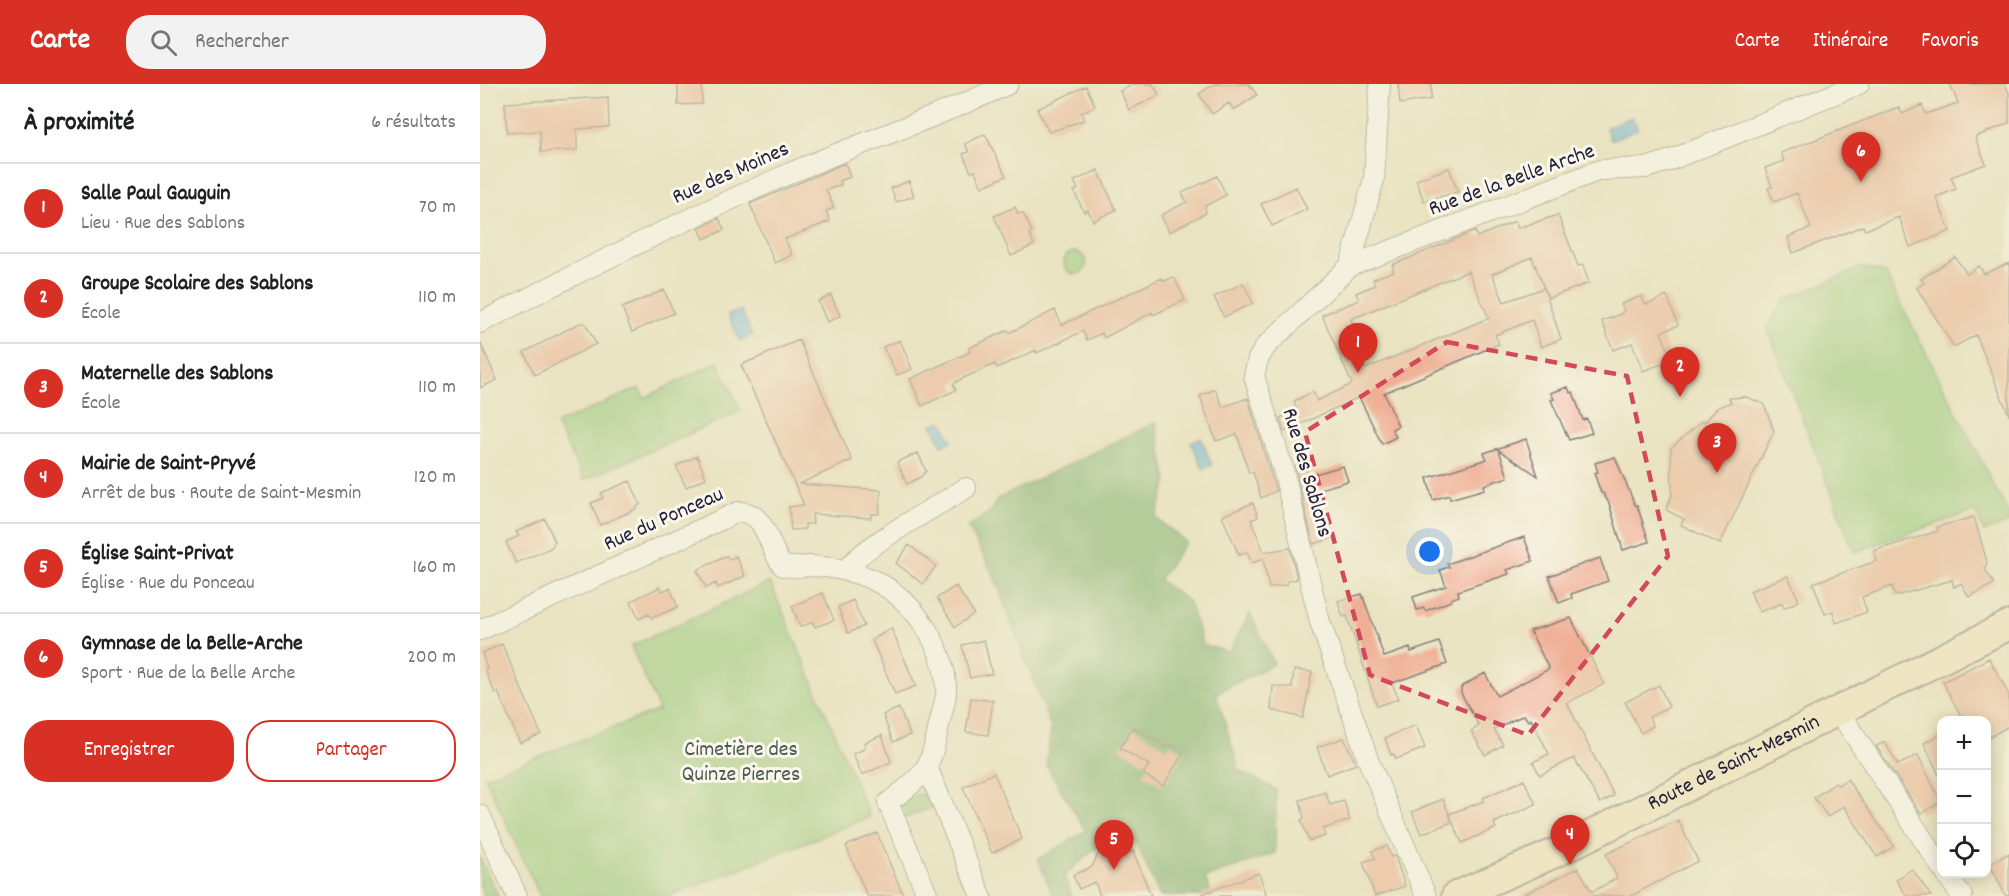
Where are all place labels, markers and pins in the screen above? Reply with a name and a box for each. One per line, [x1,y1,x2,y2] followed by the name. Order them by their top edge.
[1842,132,1880,182] pin: 6
[1338,324,1378,373] pin: 1
[1660,348,1700,397] pin: 2
[1698,424,1736,473] pin: 3
[1550,816,1590,865] pin: 4
[1094,820,1134,870] pin: 5

